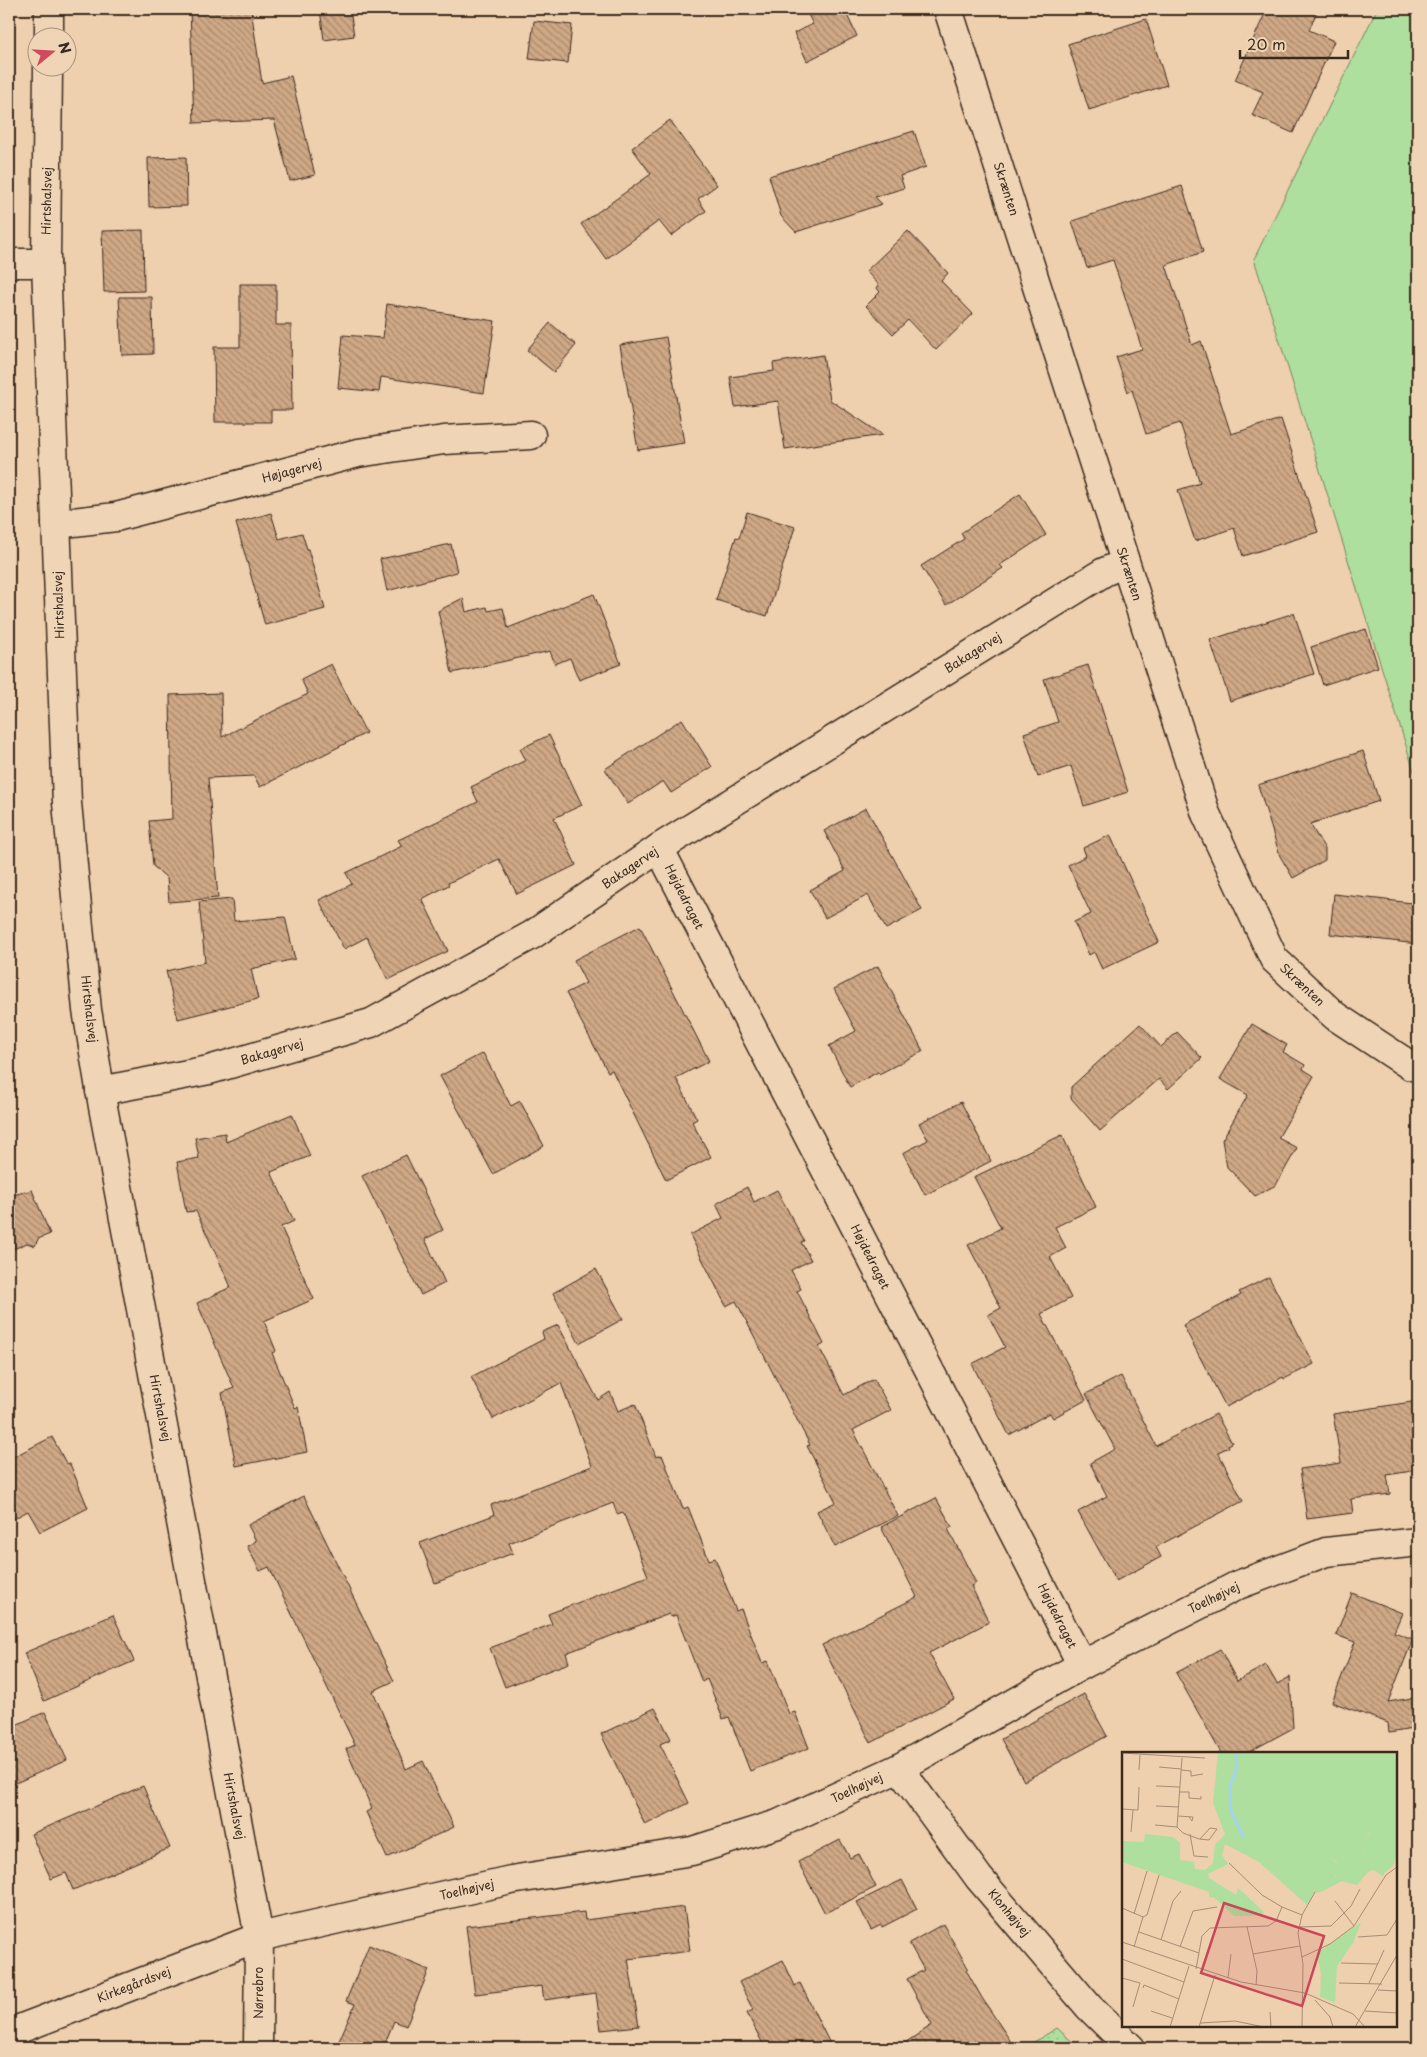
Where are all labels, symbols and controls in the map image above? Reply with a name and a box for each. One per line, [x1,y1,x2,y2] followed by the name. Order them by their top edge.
[28,28,78,78] north arrow
[1240,28,1347,60] scale bar
[1247,32,1286,55] text: 20 m
[53,39,77,56] text: N
[990,159,1024,218] street label: Skrænten
[36,167,56,235] street label: Hirtshalsvej
[260,453,324,487] street label: Højagervej
[1113,544,1147,603] street label: Skrænten
[48,571,68,639] street label: Hirtshalsvej
[940,627,1005,677] street label: Bakagervej
[598,842,661,893] street label: Bakagervej
[661,861,709,932] street label: Højdedraget
[1276,959,1329,1010] street label: Skrænten
[77,974,103,1044] street label: Hirtshalsvej
[238,1033,305,1069] street label: Bakagervej
[847,1221,895,1292] street label: Højdedraget
[146,1373,176,1443] street label: Hirtshalsvej
[1185,1577,1242,1617] street label: Toelhøjvej
[1034,1580,1082,1651] street label: Højdedraget
[1122,1752,1397,2027] inset map
[828,1767,885,1807] street label: Toelhøjvej
[220,1771,250,1841] street label: Hirtshalsvej
[438,1874,496,1904] street label: Toelhøjvej
[984,1885,1035,1940] street label: Klonhøjvej
[94,1962,173,2006] street label: Kirkegårdsvej
[249,1967,267,2019] street label: Nørrebro

